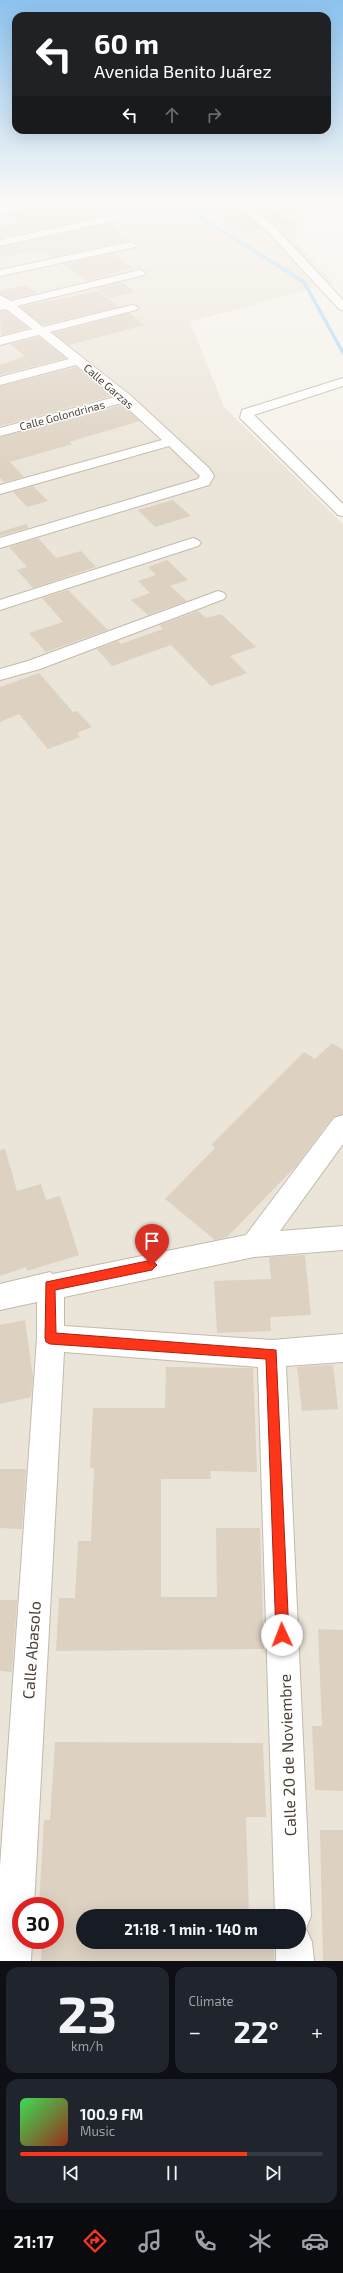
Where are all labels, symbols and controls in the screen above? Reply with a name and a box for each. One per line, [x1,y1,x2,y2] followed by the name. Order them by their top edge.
[94,26,159,60] text: 60 m
[28,28,80,80] icon: left
[94,60,272,82] text: Avenida Benito Juárez
[119,104,141,126] icon: left
[161,104,183,126] icon: ahead
[203,104,225,126] icon: right
[81,361,137,411] street label: Calle Garzas
[18,397,106,433] street label: Calle Golondrinas
[135,1224,169,1265] pin
[141,1230,163,1252] icon: arrive
[18,1600,44,1700] street label: Calle Abasolo
[261,1614,303,1656] position arrow
[275,1674,299,1836] street label: Calle 20 de Noviembre
[12,1897,64,1949] speed limit sign: 30
[124,1920,258,1938] text: 21:18 · 1 min · 140 m
[57,1981,117,2043] text: 23
[189,1993,233,2009] text: Climate
[234,2013,279,2049] text: 22°
[189,2018,201,2044] text: −
[311,2018,323,2044] text: +
[71,2038,103,2054] text: km/h
[80,2105,143,2123] text: 100.9 FM
[80,2123,115,2139] text: Music
[60,2162,82,2184] icon: previous
[161,2162,183,2184] icon: pause
[262,2162,284,2184] icon: next
[81,2227,109,2255] icon: directions
[136,2227,164,2255] icon: music
[191,2227,219,2255] icon: phone
[246,2227,274,2255] icon: climate
[301,2227,329,2255] icon: car
[14,2230,54,2252] text: 21:17

